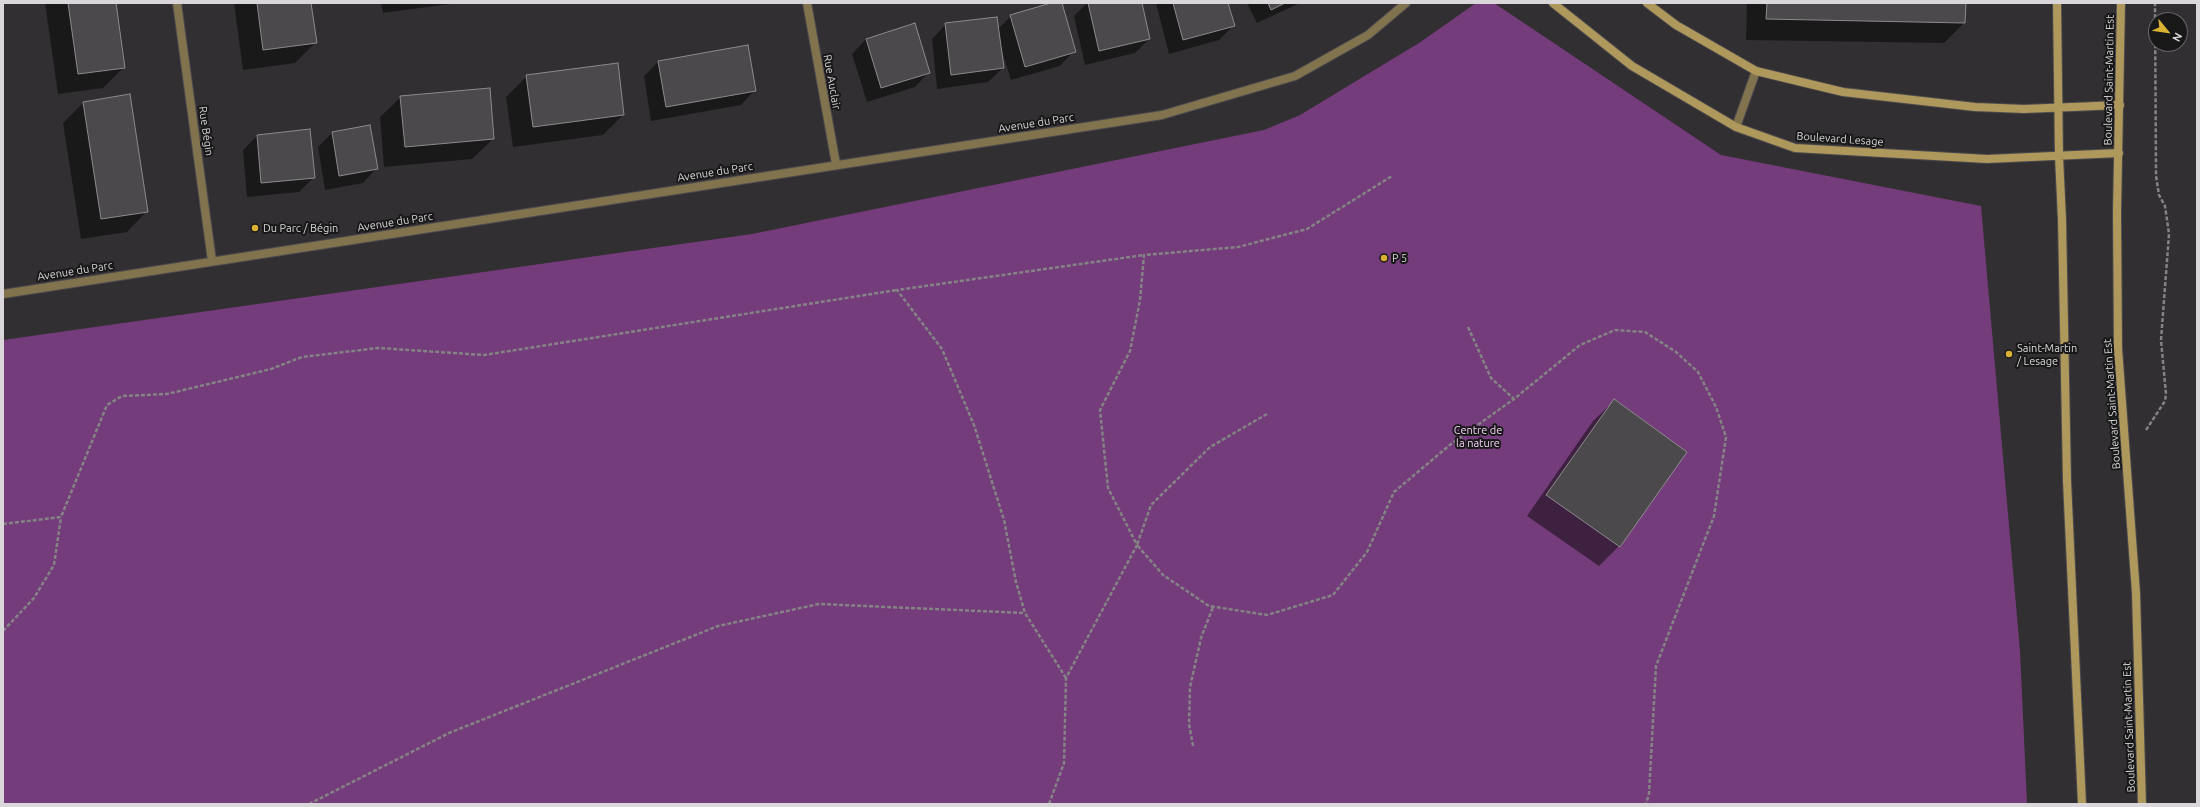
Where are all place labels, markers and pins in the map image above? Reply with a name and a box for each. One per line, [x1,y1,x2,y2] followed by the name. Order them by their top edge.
[263,221,338,235] place label: Du Parc / Bégin
[250,223,260,233] marker: Du Parc / Bégin
[1392,251,1407,265] place label: P 5
[1379,253,1389,263] marker: P 5
[2017,341,2077,367] place label: Saint-Martin / Lesage
[2004,349,2014,359] marker: Saint-Martin / Lesage

